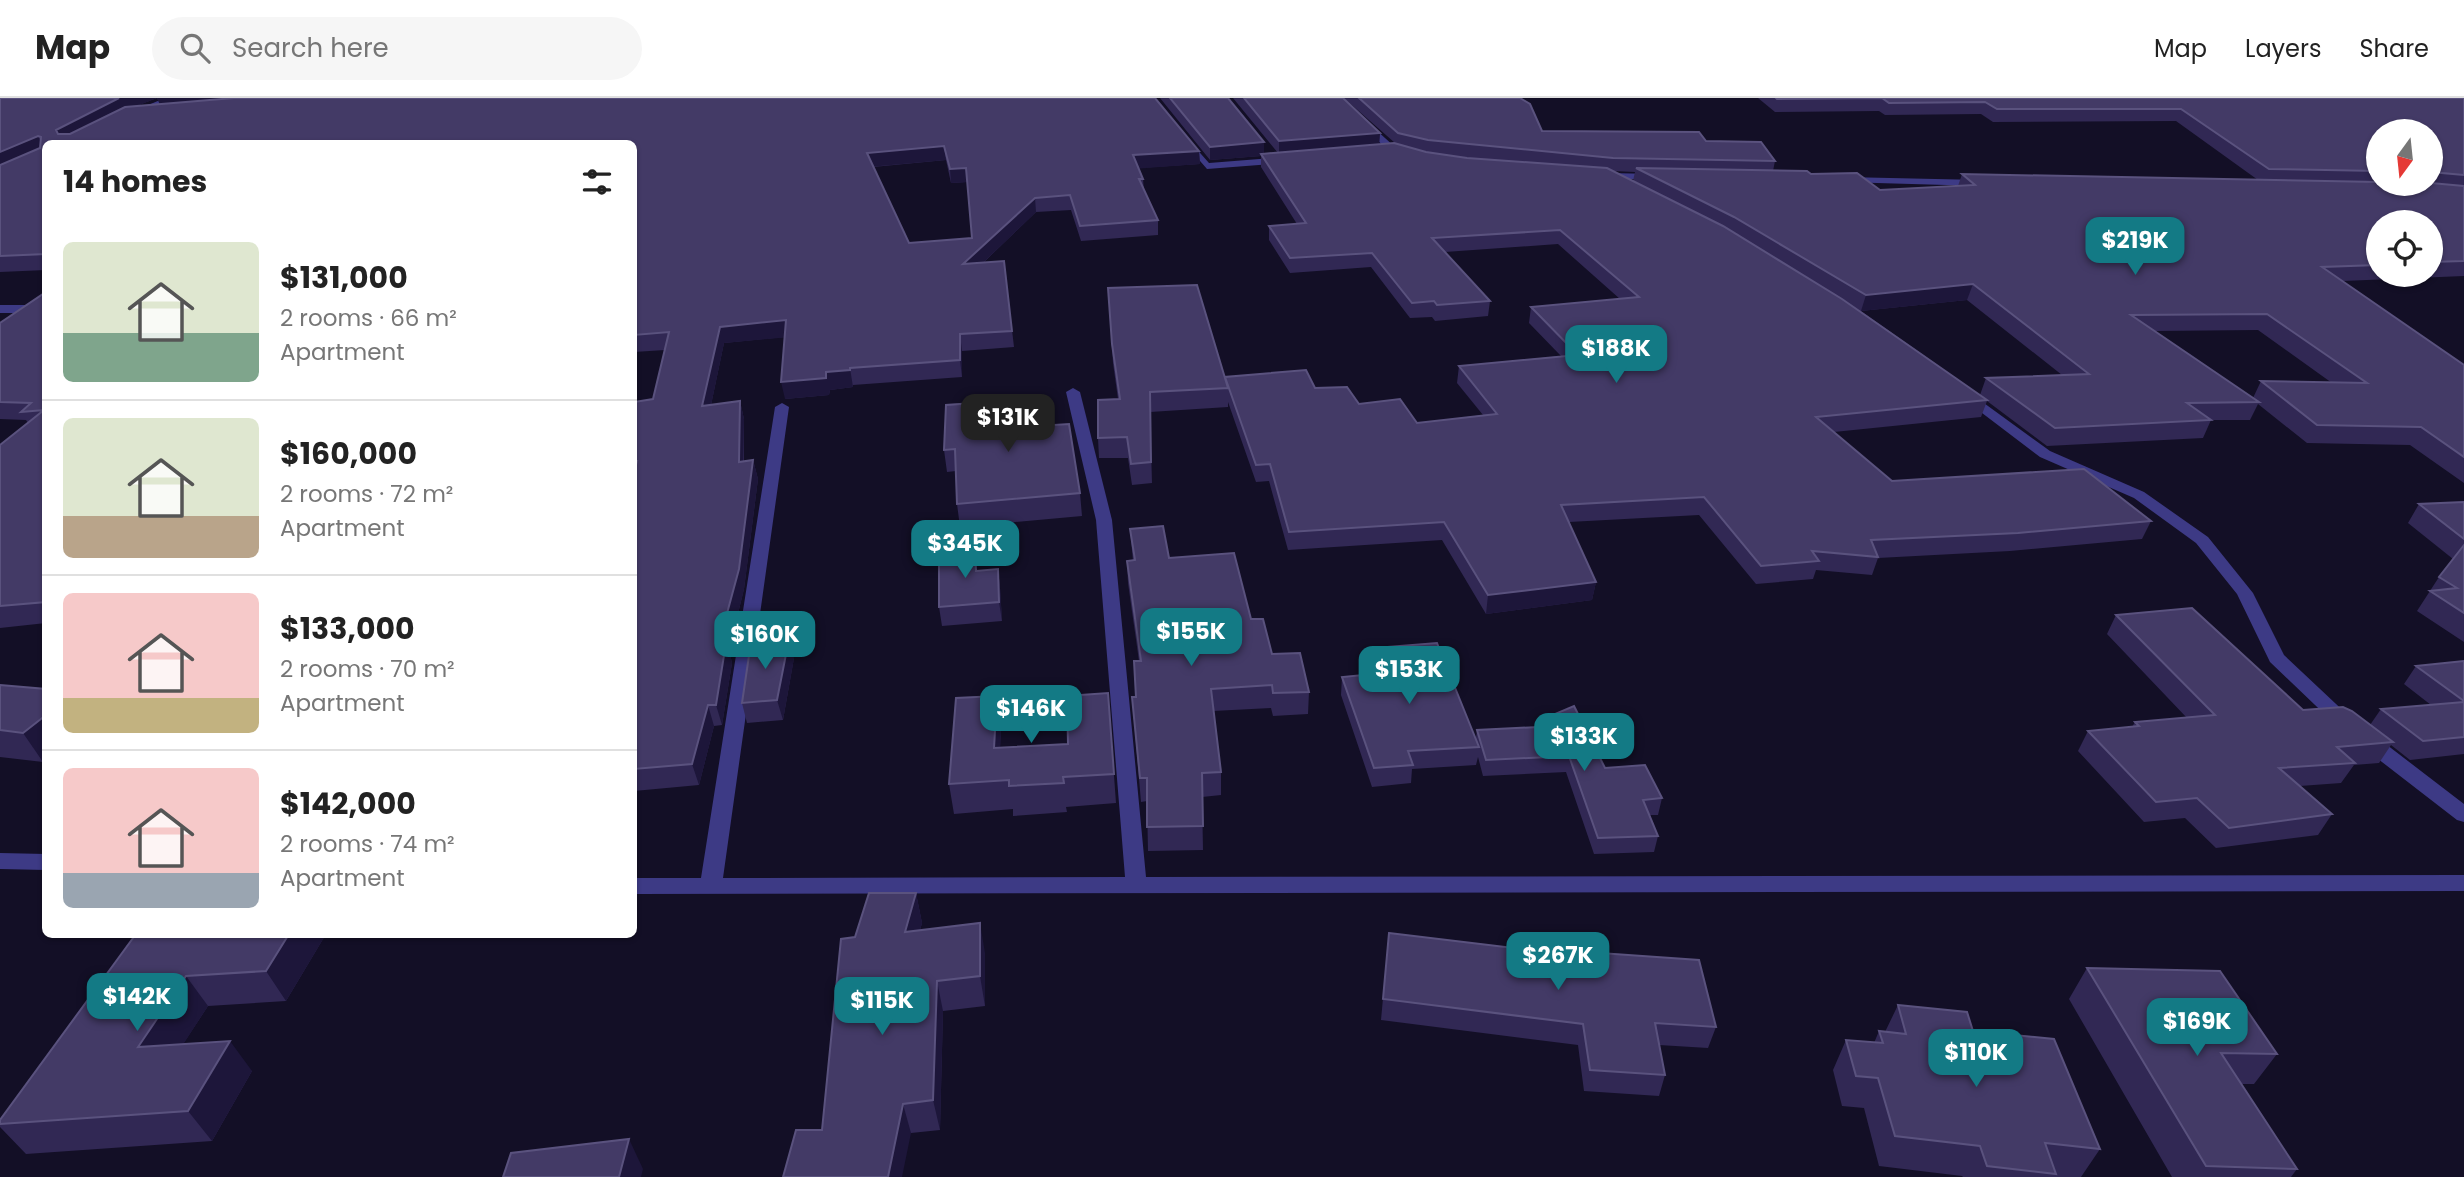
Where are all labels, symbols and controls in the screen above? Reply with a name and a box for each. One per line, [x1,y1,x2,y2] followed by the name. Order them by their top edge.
[152,17,642,80] search box
[35,24,110,71] text: Map
[176,29,214,67] icon: search
[232,30,389,66] text: Search here
[2154,32,2207,65] text: Map
[2245,32,2321,65] text: Layers
[2359,32,2429,65] text: Share
[2366,119,2443,196] north arrow
[2366,119,2443,287] map controls
[63,160,207,203] text: 14 homes
[578,163,616,201] icon: filters
[2366,210,2443,287] button: locate
[2086,218,2184,277] pin: $219K
[2101,224,2169,256] text: $219K
[280,256,408,299] text: $131,000
[119,270,203,354] icon: home
[280,302,457,334] text: 2 rooms · 66 m²
[1567,326,1665,385] pin: $188K
[1581,332,1651,364] text: $188K
[280,336,405,368] text: Apartment
[959,394,1057,454] pin: $131K
[977,401,1039,433] text: $131K
[280,432,417,475] text: $160,000
[119,446,203,530] icon: home
[280,478,453,510] text: 2 rooms · 72 m²
[280,512,405,544] text: Apartment
[916,520,1014,580] pin: $345K
[927,527,1003,559] text: $345K
[280,607,415,650] text: $133,000
[1142,608,1240,668] pin: $155K
[716,612,814,671] pin: $160K
[1156,615,1226,647] text: $155K
[730,618,800,650] text: $160K
[119,621,203,705] icon: home
[1360,646,1458,706] pin: $153K
[280,653,455,685] text: 2 rooms · 70 m²
[1375,653,1443,685] text: $153K
[982,686,1080,745] pin: $146K
[280,687,405,719] text: Apartment
[996,692,1066,724] text: $146K
[1535,714,1633,773] pin: $133K
[1550,720,1618,752] text: $133K
[280,782,416,825] text: $142,000
[119,796,203,880] icon: home
[280,828,455,860] text: 2 rooms · 74 m²
[280,862,405,894] text: Apartment
[1509,932,1607,992] pin: $267K
[1522,939,1594,971] text: $267K
[88,974,186,1033] pin: $142K
[833,978,931,1037] pin: $115K
[103,980,171,1012] text: $142K
[850,984,914,1016] text: $115K
[2148,998,2246,1058] pin: $169K
[2163,1005,2231,1037] text: $169K
[1927,1030,2025,1089] pin: $110K
[1944,1036,2008,1068] text: $110K

